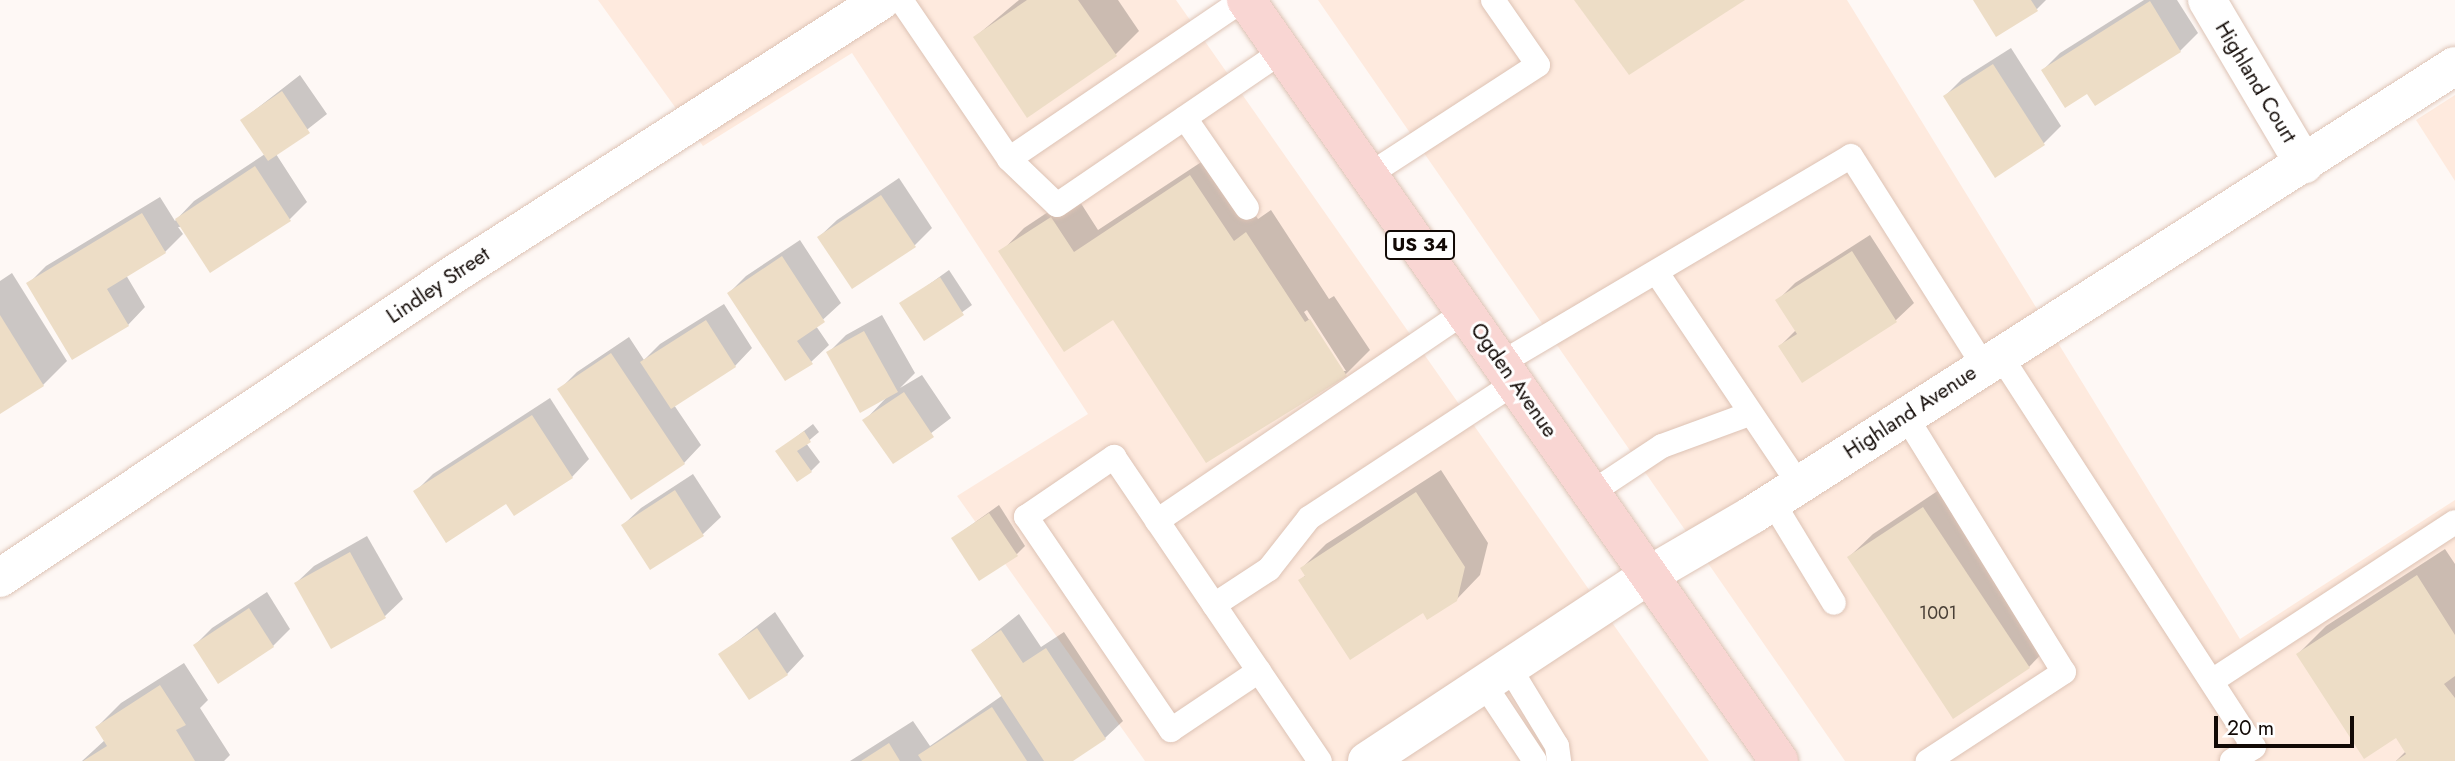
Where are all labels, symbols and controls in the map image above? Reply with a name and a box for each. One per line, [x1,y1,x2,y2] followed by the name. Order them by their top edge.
[2210,17,2302,147] street label: Highland Court
[1385,230,1455,260] road number: US 34
[382,241,494,329] street label: Lindley Street
[1465,318,1563,442] street label: Ogden Avenue
[1839,360,1981,464] street label: Highland Avenue
[1919,602,1957,624] house number: 1001
[2217,702,2357,746] scale bar
[2227,713,2274,743] text: 20 m

